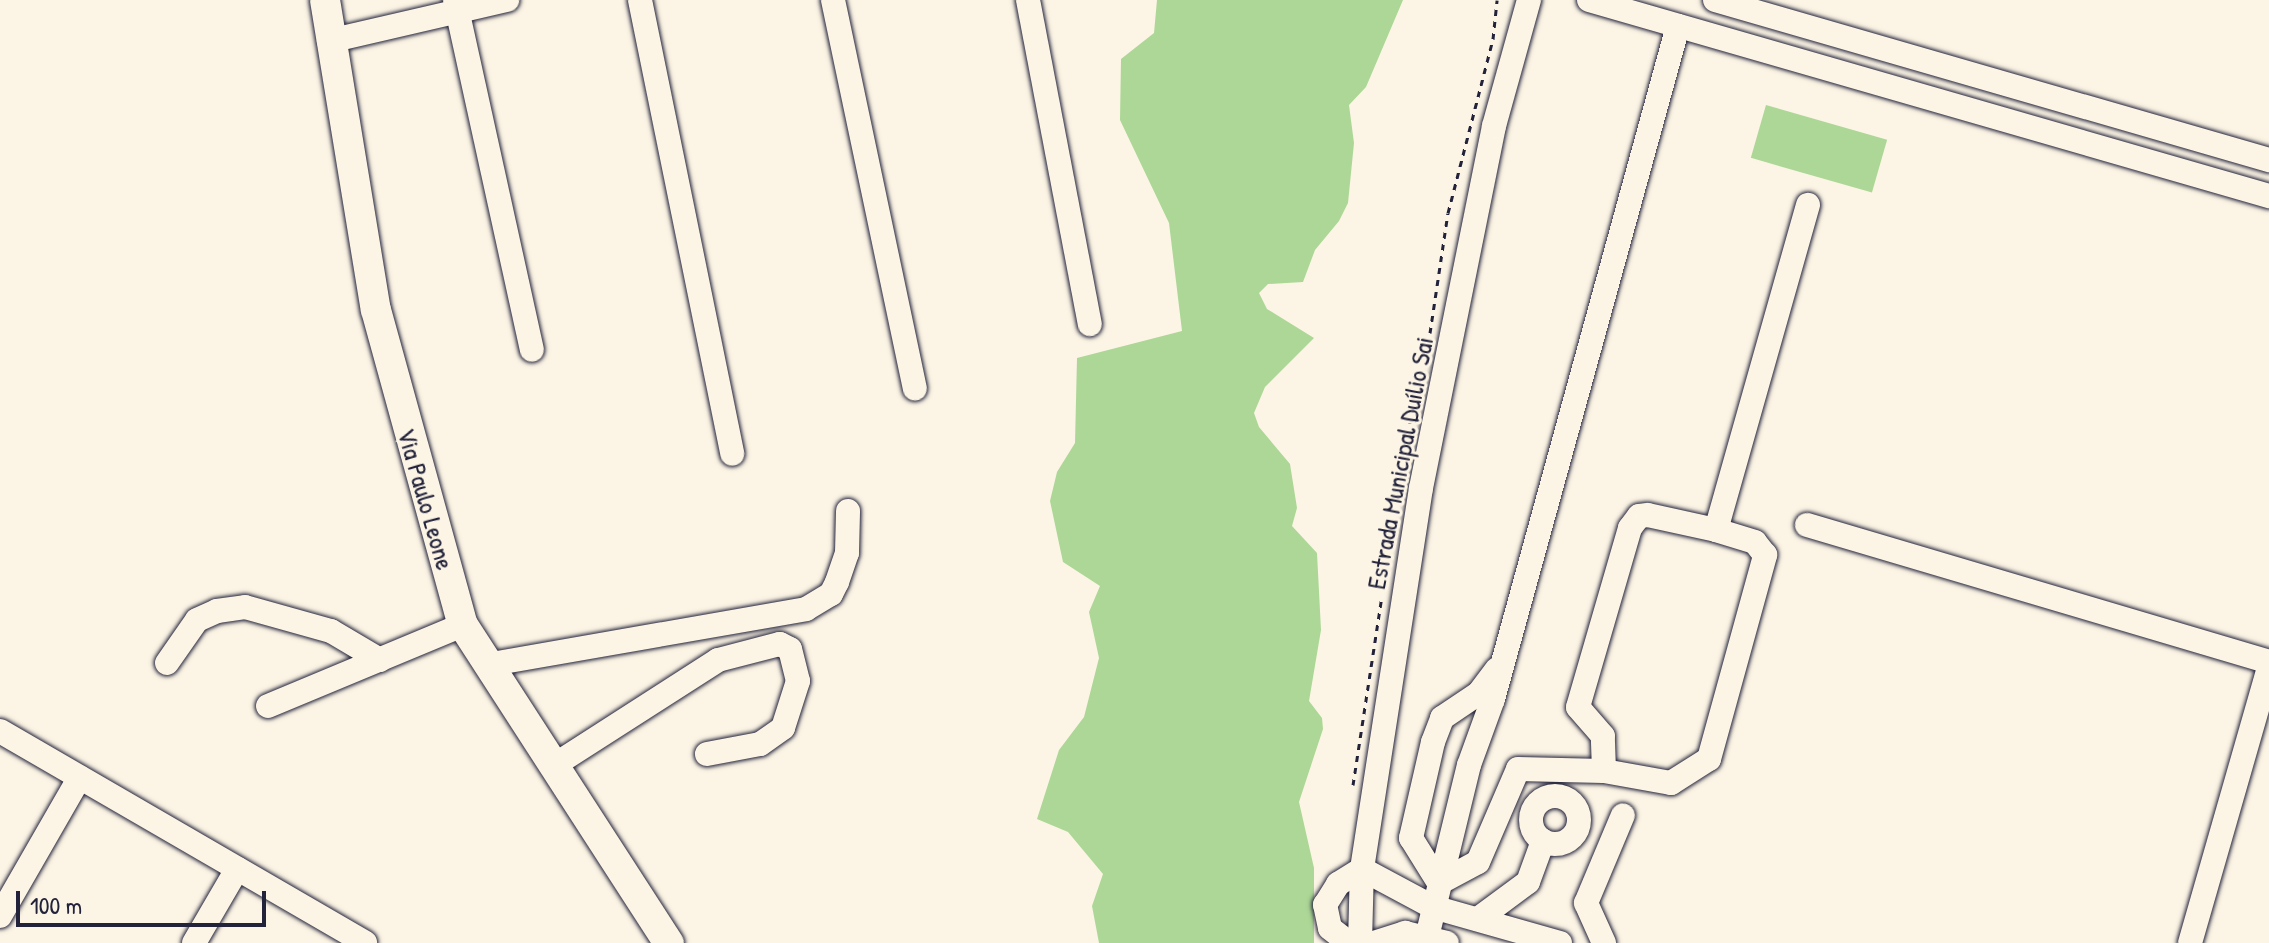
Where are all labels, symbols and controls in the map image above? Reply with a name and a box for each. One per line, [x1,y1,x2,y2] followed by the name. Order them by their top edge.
[1360,334,1440,592] street label: Estrada Municipal Duílio Sai
[391,425,461,573] street label: Via Paulo Leone
[20,875,270,925] scale bar
[30,889,82,921] text: 100 m

